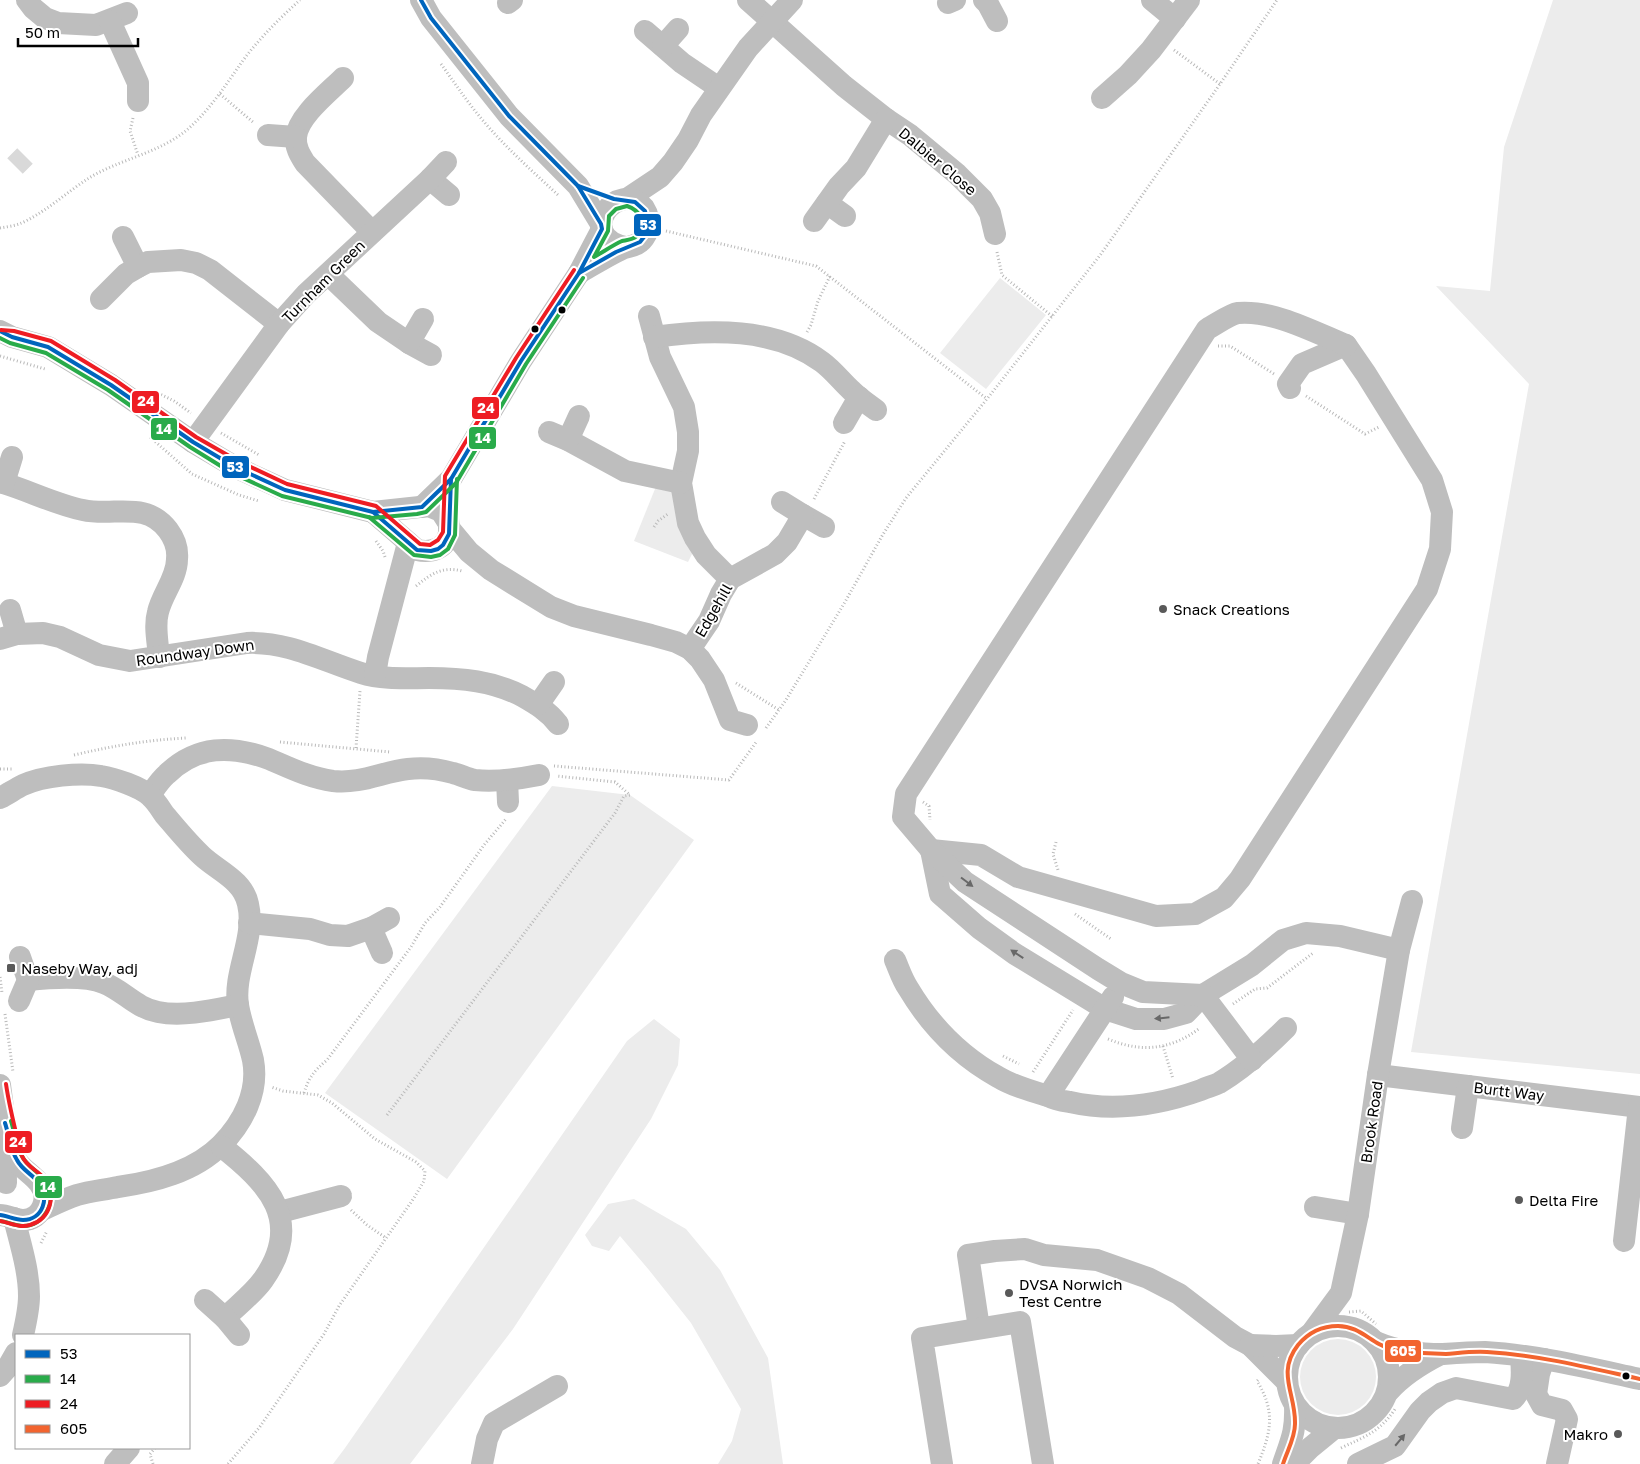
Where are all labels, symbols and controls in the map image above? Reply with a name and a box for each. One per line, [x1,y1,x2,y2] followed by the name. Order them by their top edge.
[18,15,138,47] scale bar
[25,23,60,41] text: 50 m
[896,123,981,199] street label: Dalbier Close
[633,213,662,237] line badge: 53
[639,216,657,233] text: 53
[278,236,368,326] street label: Turnham Green
[557,305,567,315] unlabelled marker
[530,324,540,334] unlabelled marker
[131,390,160,414] line badge: 24
[137,392,155,409] text: 24
[471,396,500,420] line badge: 24
[477,399,495,416] text: 24
[150,417,178,441] line badge: 14
[156,420,172,437] text: 14
[468,426,497,450] line badge: 14
[475,429,491,446] text: 14
[221,455,250,479] line badge: 53
[226,458,244,475] text: 53
[690,580,736,640] street label: Edgehill
[1173,600,1290,618] place label: Snack Creations
[1157,603,1169,615] marker: Snack Creations
[135,635,255,669] street label: Roundway Down
[960,877,973,888] one-way arrow
[1010,950,1024,959] one-way arrow
[21,959,138,977] place label: Naseby Way, adj
[5,962,17,974] marker: Naseby Way, adj
[1154,1014,1170,1022] one-way arrow
[1473,1078,1546,1104] street label: Burtt Way
[1356,1080,1386,1164] street label: Brook Road
[4,1130,33,1154] line badge: 24
[9,1133,27,1150] text: 24
[34,1175,63,1199] line badge: 14
[40,1178,56,1195] text: 14
[1529,1191,1599,1209] place label: Delta Fire
[1513,1194,1525,1206] marker: Delta Fire
[1019,1275,1122,1310] place label: DVSA Norwich Test Centre
[1003,1287,1015,1299] marker: DVSA Norwich Test Centre
[15,1334,190,1449] legend
[1384,1339,1422,1363] line badge: 605
[1390,1342,1417,1359] text: 605
[60,1344,77,1362] text: 53
[60,1369,76,1387] text: 14
[1621,1371,1631,1381] unlabelled marker
[60,1394,78,1412] text: 24
[60,1419,87,1437] text: 605
[1563,1425,1608,1443] place label: Makro
[1612,1428,1624,1440] marker: Makro
[1394,1434,1405,1447] one-way arrow

